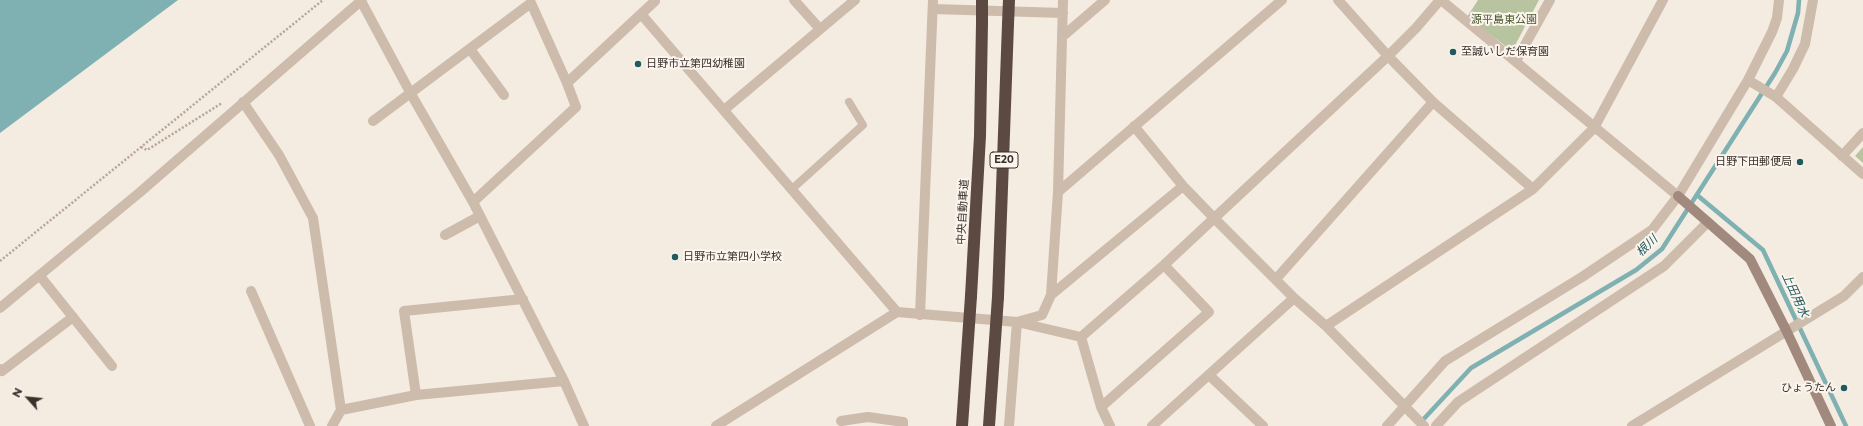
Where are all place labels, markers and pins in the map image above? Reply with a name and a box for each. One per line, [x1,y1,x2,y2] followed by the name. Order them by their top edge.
[1461,45,1549,59] place label: 至誠いしだ保育園
[1448,47,1458,57] marker: 至誠いしだ保育園
[646,57,745,71] place label: 日野市立第四幼稚園
[633,59,643,69] marker: 日野市立第四幼稚園
[1715,155,1792,169] place label: 日野下田郵便局
[1795,157,1805,167] marker: 日野下田郵便局
[683,250,782,264] place label: 日野市立第四小学校
[670,252,680,262] marker: 日野市立第四小学校
[1781,381,1836,395] place label: ひょうたん
[1839,383,1849,393] marker: ひょうたん

